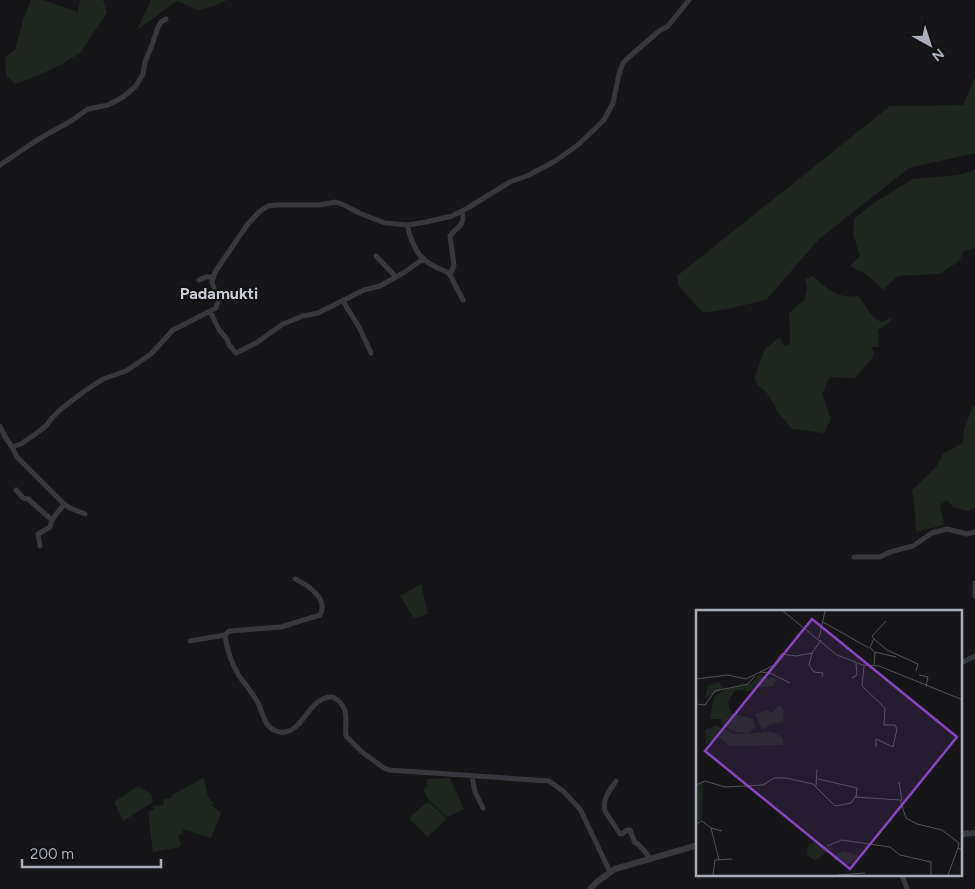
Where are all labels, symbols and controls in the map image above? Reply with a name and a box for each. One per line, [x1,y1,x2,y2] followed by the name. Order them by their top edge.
[905,20,955,70] north arrow
[928,45,947,65] text: N
[180,284,258,303] district label: Padamukti
[696,610,962,876] inset map
[22,836,161,868] scale bar
[30,845,74,863] text: 200 m

